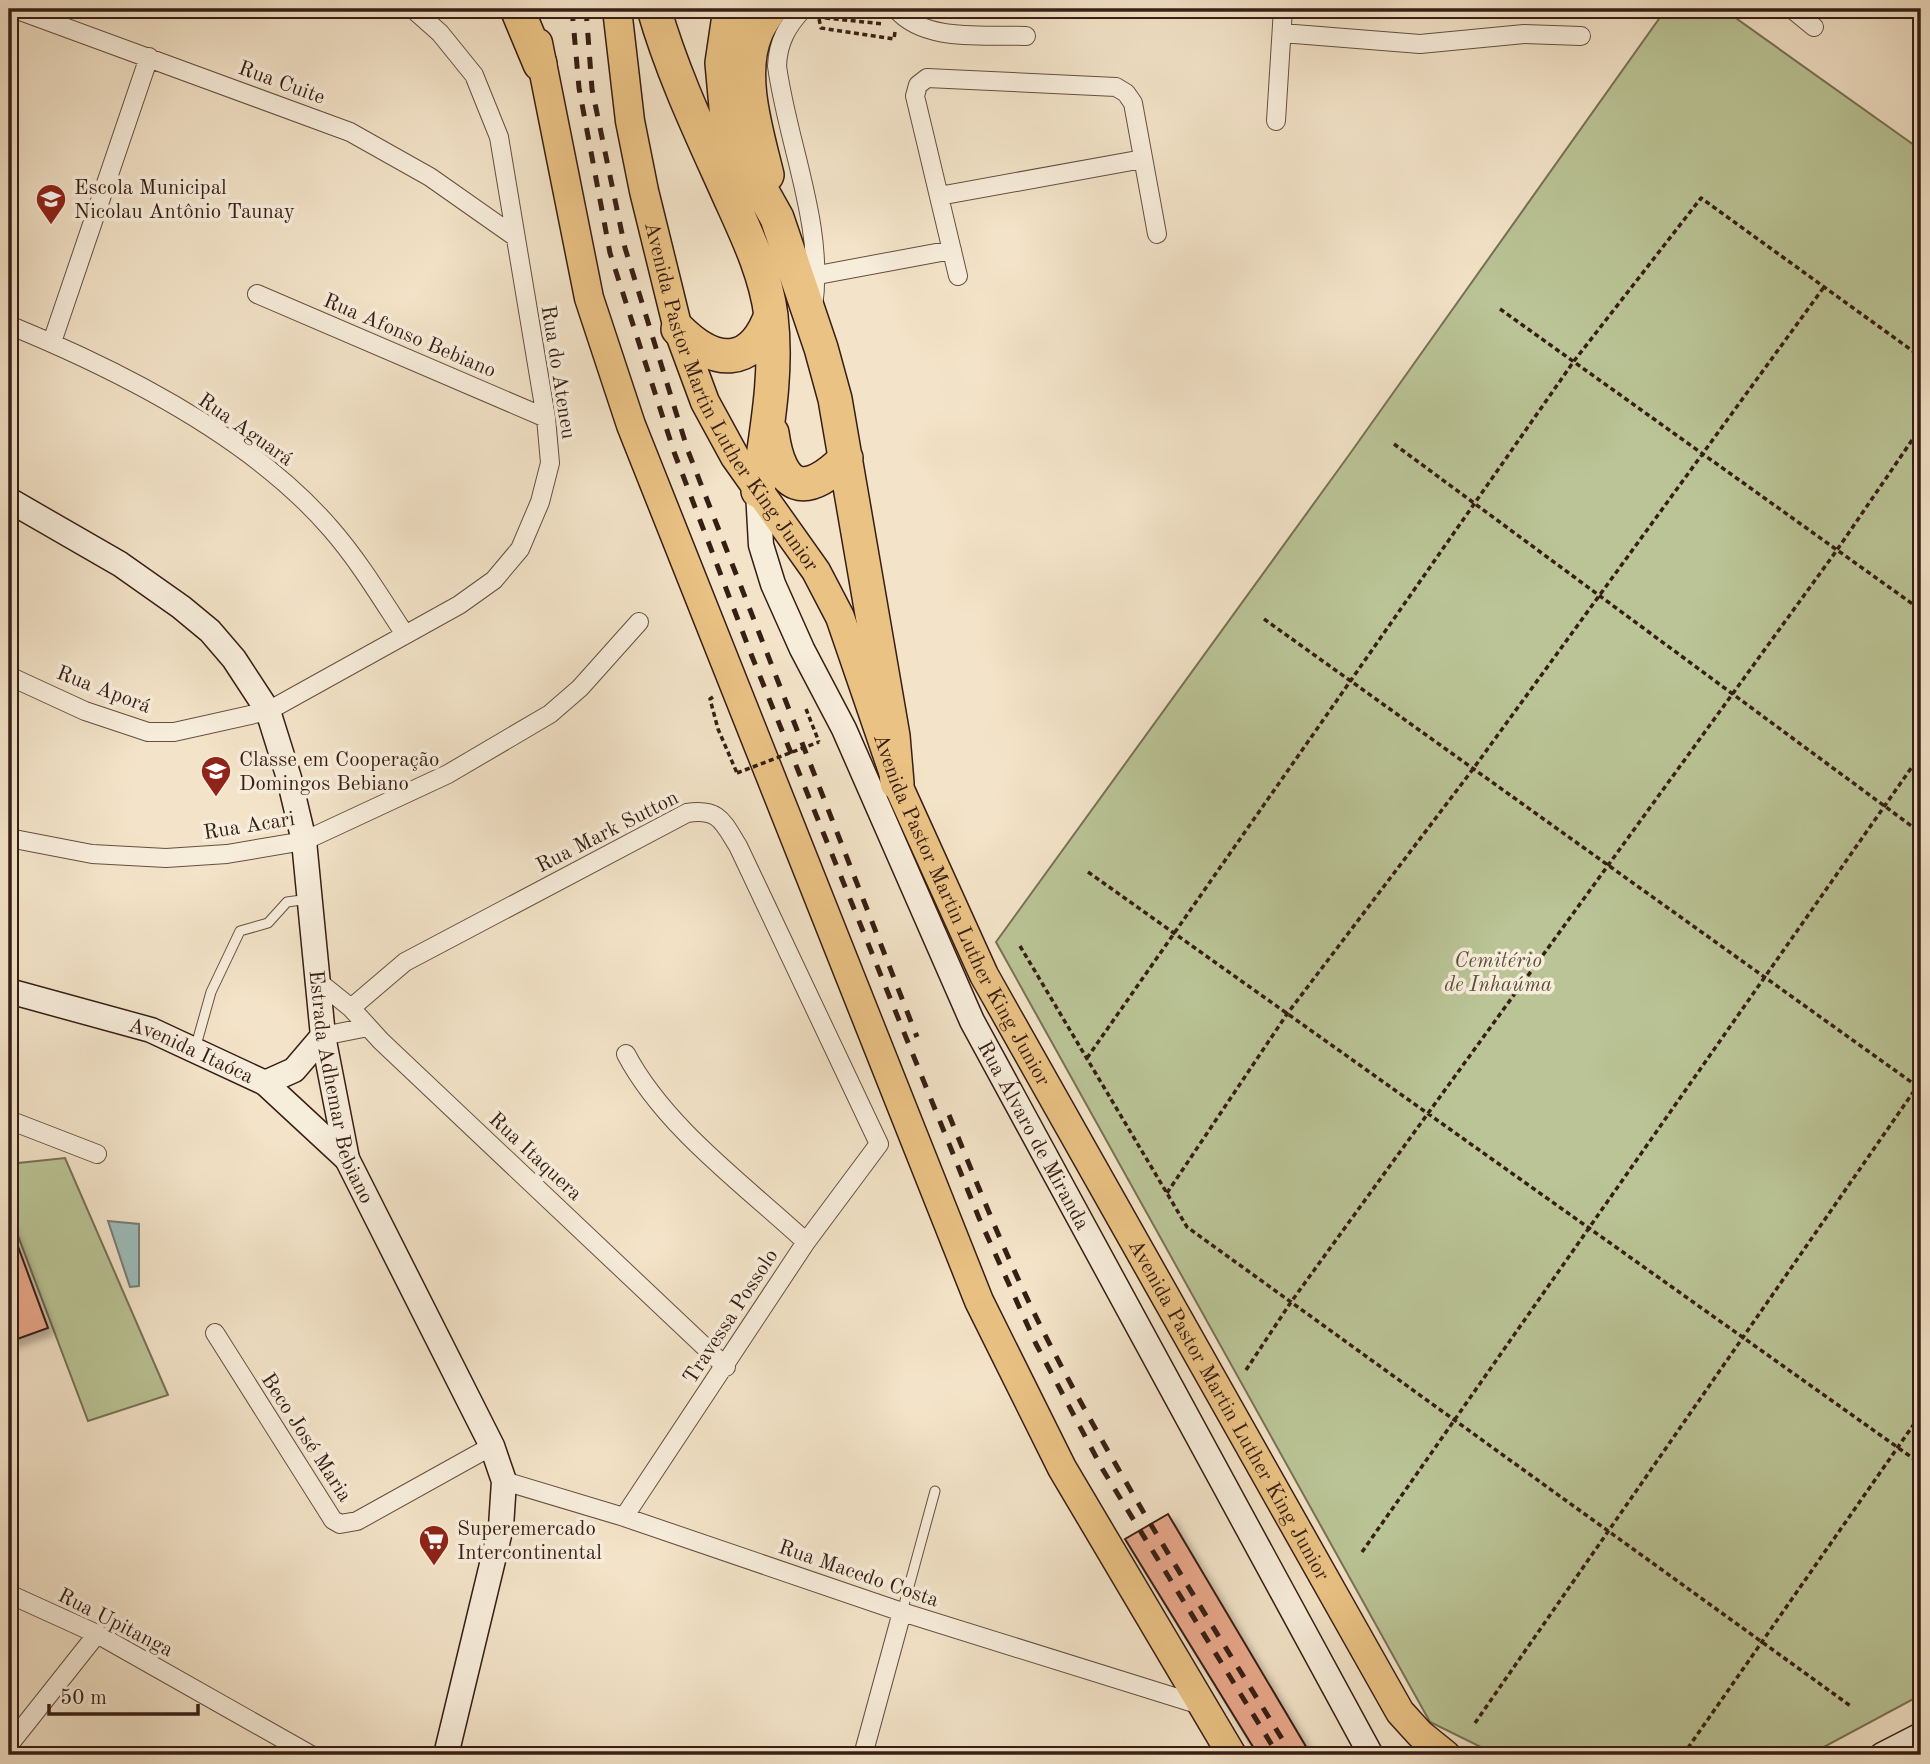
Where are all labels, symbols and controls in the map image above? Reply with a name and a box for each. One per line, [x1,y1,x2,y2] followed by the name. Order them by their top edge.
[235,58,328,109] street label: Rua Cuite
[74,178,295,223] place label: Escola Municipal Nicolau Antônio Taunay
[34,182,68,226] school or university icon: Escola Municipal Nicolau Antônio Taunay
[640,220,822,576] street label: Avenida Pastor Martin Luther King Junior
[320,291,499,382] street label: Rua Afonso Bebiano
[537,304,578,441] street label: Rua do Ateneu
[194,390,296,471] street label: Rua Aguará
[54,663,153,718] street label: Rua Aporá
[869,731,1054,1090] street label: Avenida Pastor Martin Luther King Junior
[239,750,439,795] place label: Classe em Cooperação Domingos Bebiano
[199,754,233,798] school or university icon: Classe em Cooperação Domingos Bebiano
[533,787,682,877] street label: Rua Mark Sutton
[202,809,296,844] street label: Rua Acari
[1444,951,1552,996] park label: Cemitério de Inhaúma
[305,969,377,1207] street label: Estrada Adhemar Bebiano
[126,1015,256,1088] street label: Avenida Itaóca
[973,1038,1092,1234] street label: Rua Álvaro de Miranda
[484,1109,586,1205] street label: Rua Itaquera
[1124,1236,1333,1585] street label: Avenida Pastor Martin Luther King Junior
[680,1246,783,1388] street label: Travessa Possolo
[256,1370,355,1506] street label: Beco José Maria
[457,1519,602,1564] place label: Superemercado Intercontinental
[417,1523,451,1567] supermarket icon: Superemercado Intercontinental
[776,1537,941,1612] street label: Rua Macedo Costa
[54,1585,176,1661] street label: Rua Upitanga
[49,1673,198,1717] scale bar
[60,1688,107,1709] text: 50 m

